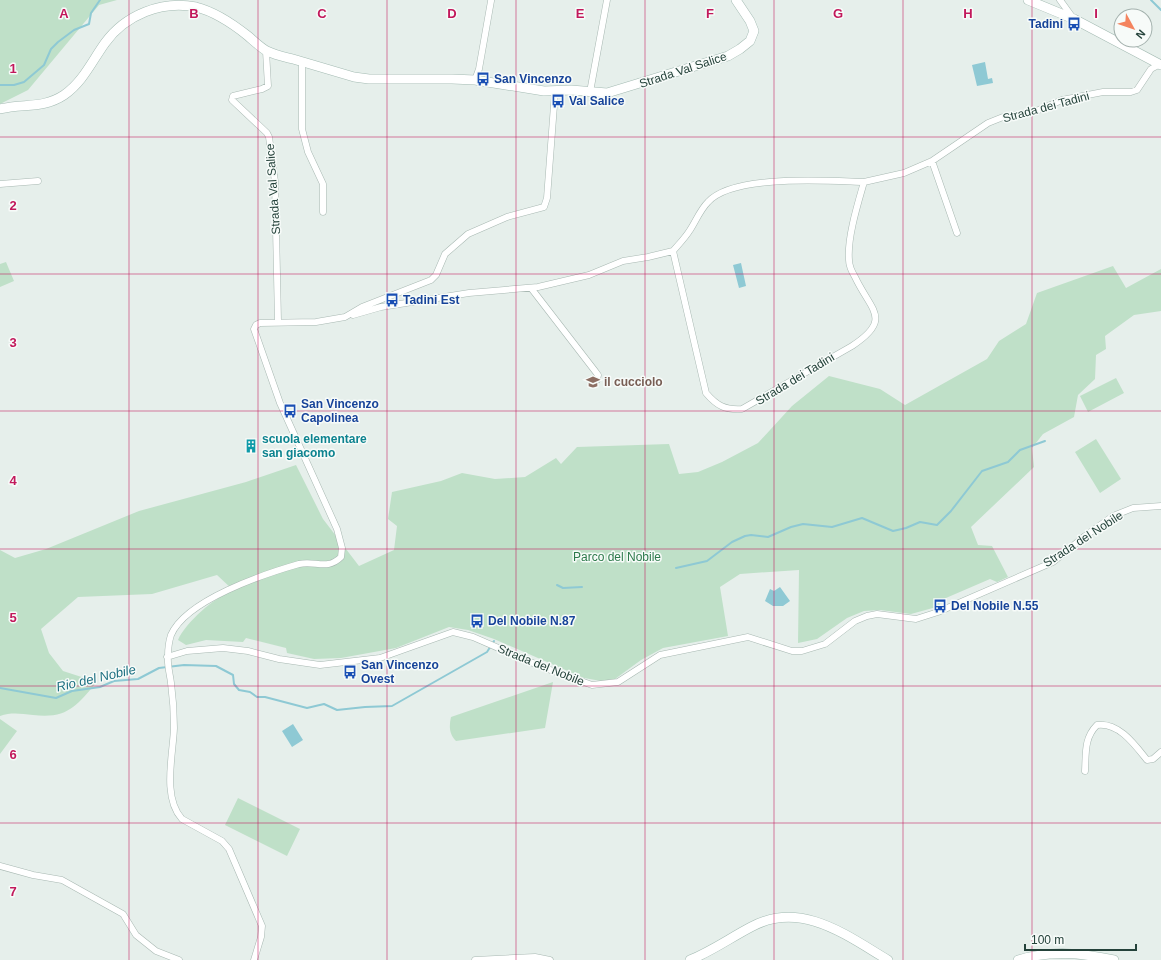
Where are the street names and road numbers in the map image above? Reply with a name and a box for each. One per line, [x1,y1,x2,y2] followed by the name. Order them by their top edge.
[637,49,729,91] street label: Strada Val Salice
[1001,89,1091,125] street label: Strada dei Tadini
[263,143,283,235] street label: Strada Val Salice
[753,350,837,408] street label: Strada dei Tadini
[1041,508,1126,570] street label: Strada del Nobile
[496,641,587,689] street label: Strada del Nobile

